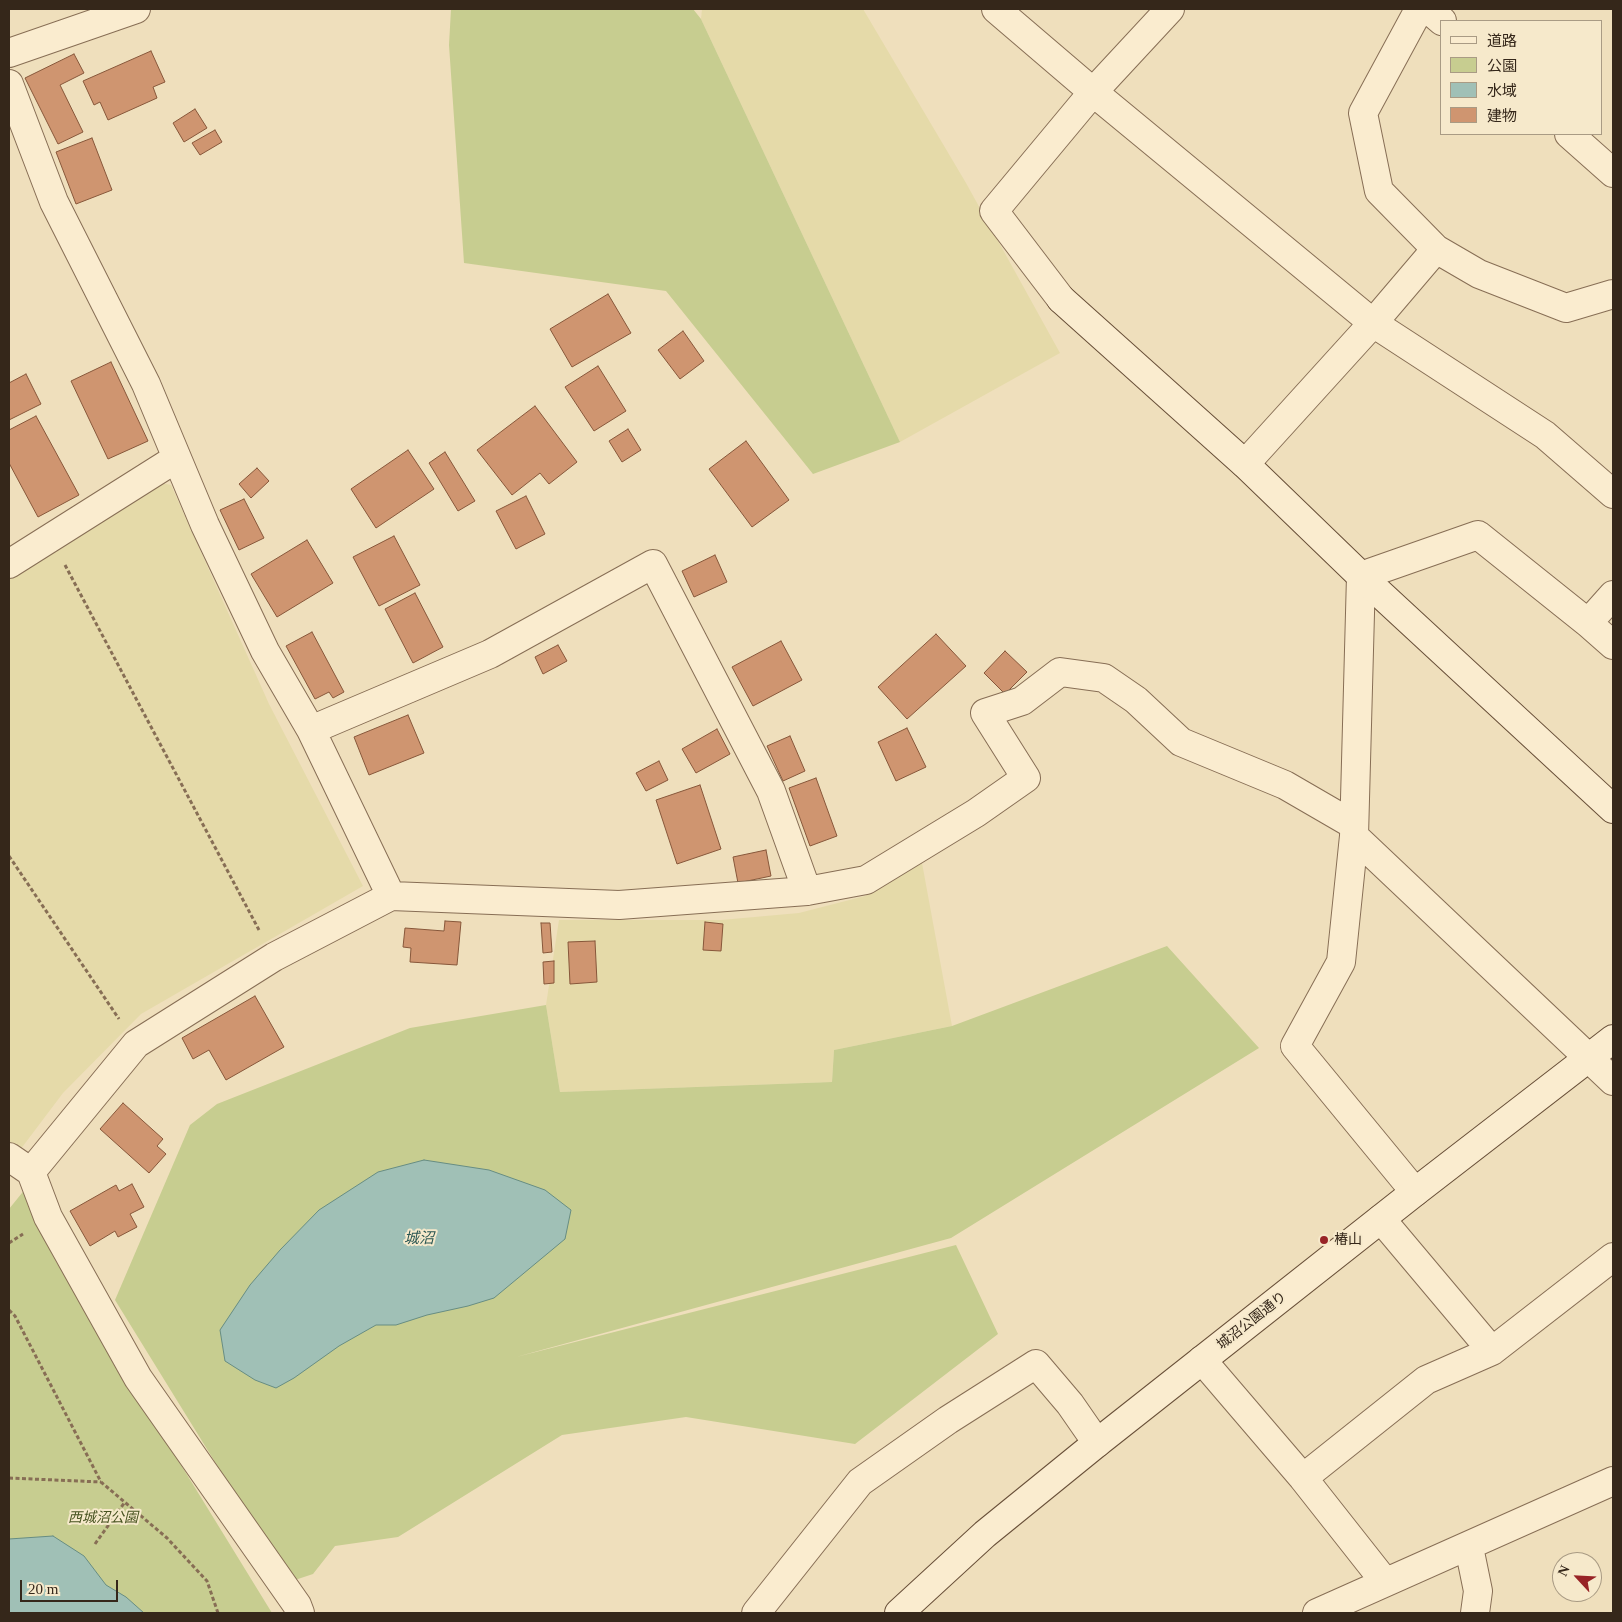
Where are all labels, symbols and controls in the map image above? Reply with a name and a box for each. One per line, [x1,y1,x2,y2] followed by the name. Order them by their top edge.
[1440,20,1602,135] legend
[1487,33,1517,49] text: 道路
[1487,58,1517,74] text: 公園
[1487,83,1517,99] text: 水域
[1487,108,1517,124] text: 建物
[404,1230,434,1248] water label: 城沼
[1334,1232,1362,1248] place label: 椿山
[1318,1234,1330,1246] marker: 椿山
[1214,1289,1290,1353] street label: 城沼公園通り
[68,1510,138,1526] park label: 西城沼公園
[1552,1552,1602,1602] north arrow
[1555,1563,1573,1579] text: N
[22,1570,120,1602] scale bar
[28,1581,58,1597] text: 20 m

